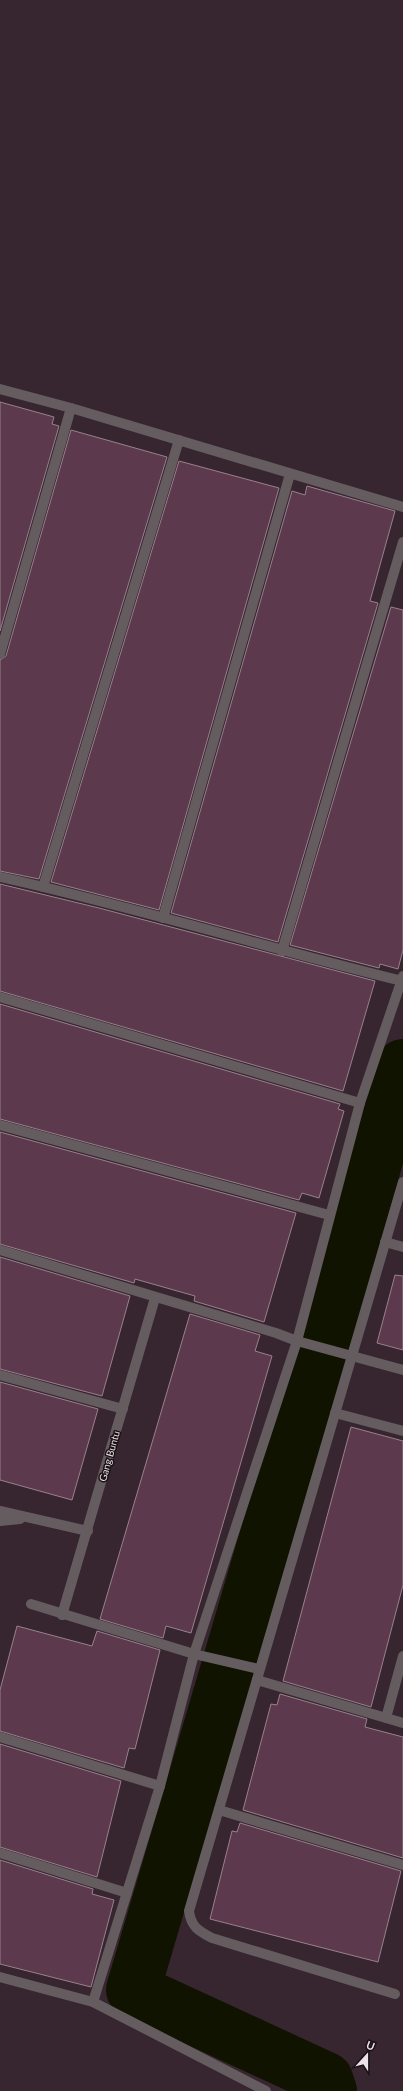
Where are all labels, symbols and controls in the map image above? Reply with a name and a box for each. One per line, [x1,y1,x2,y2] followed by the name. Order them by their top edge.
[96,1429,122,1483] street label: Gang Buntu
[347,2035,387,2075] north arrow
[365,2038,377,2053] text: U

